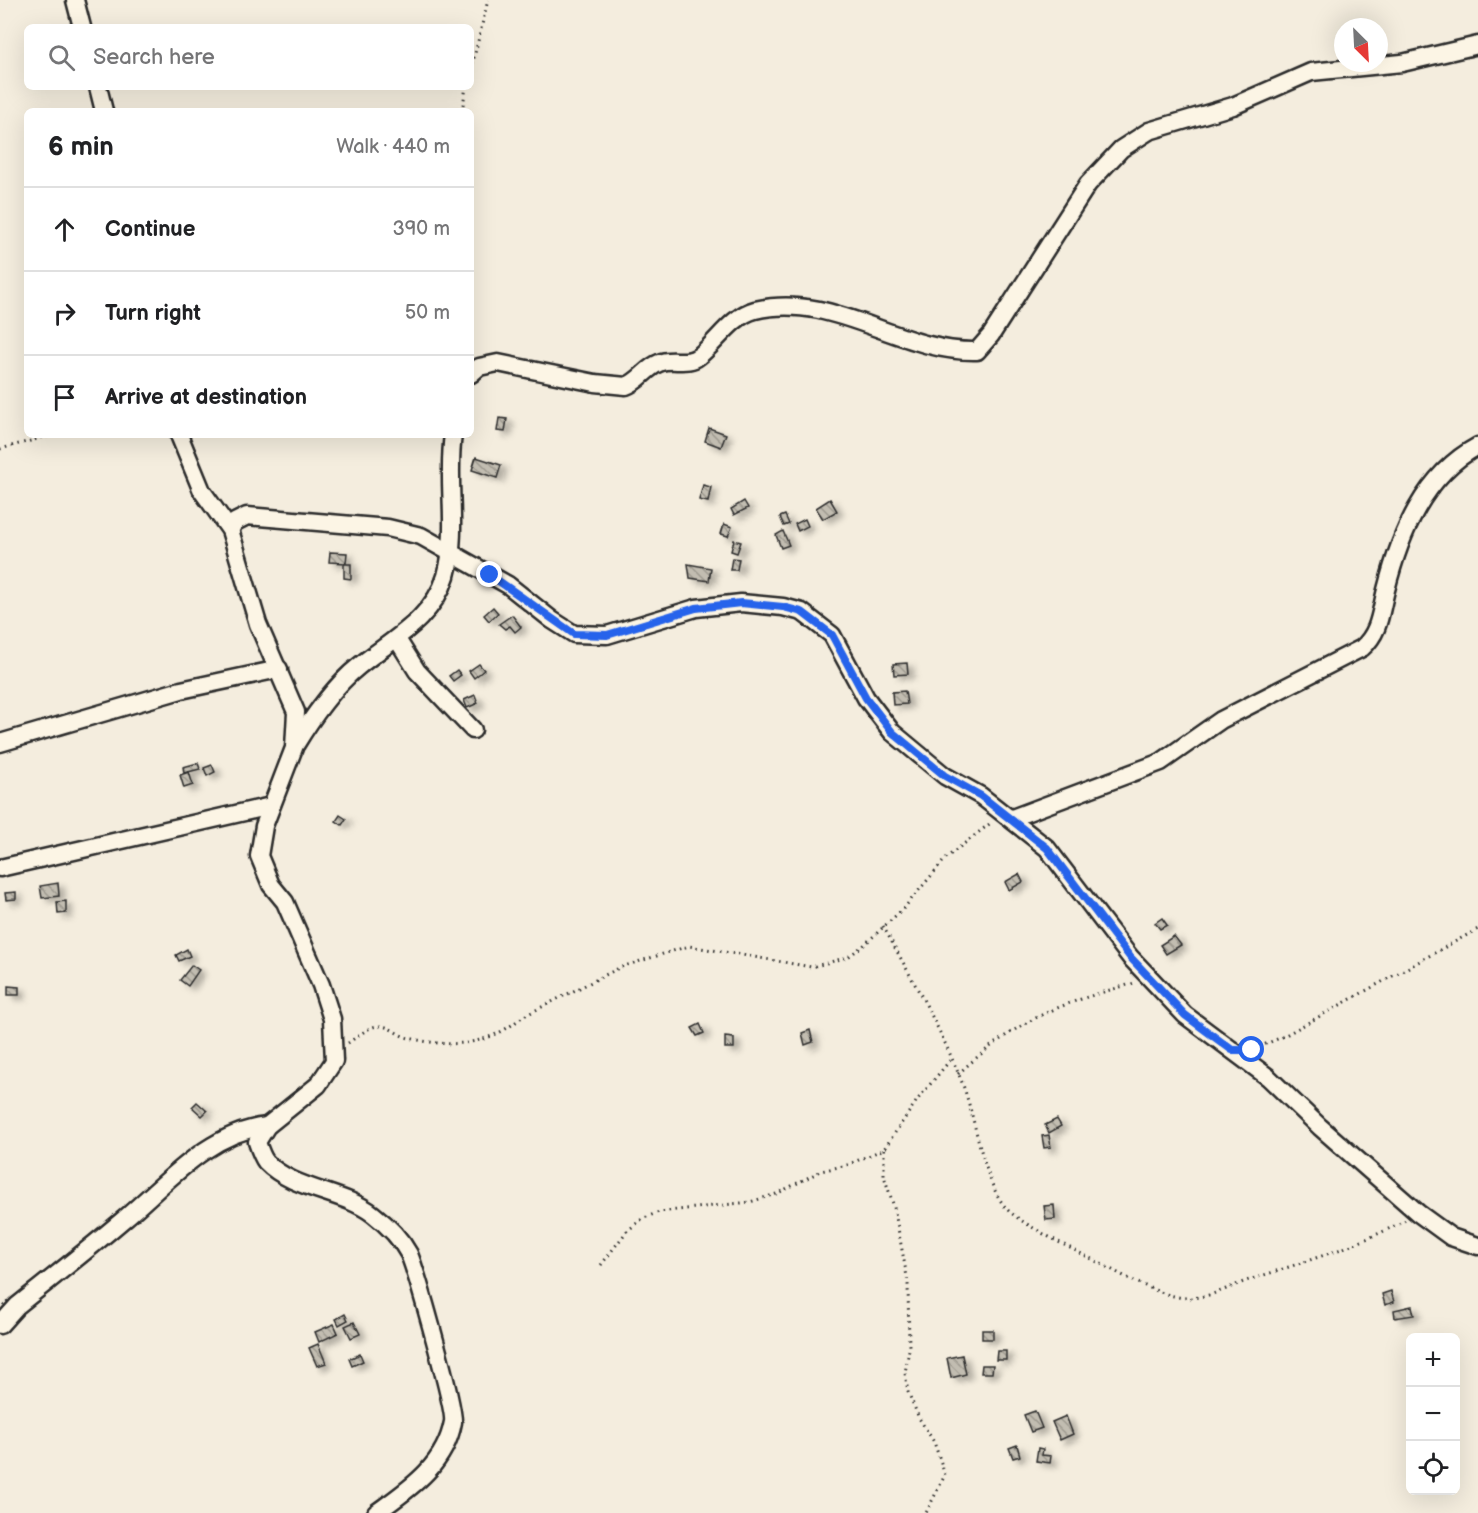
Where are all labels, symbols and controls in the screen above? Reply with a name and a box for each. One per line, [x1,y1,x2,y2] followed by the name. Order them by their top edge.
[1334,18,1388,72] north arrow
[24,24,474,90] search box
[45,41,78,74] icon: search
[93,44,215,71] text: Search here
[48,132,114,163] text: 6 min
[336,135,450,159] text: Walk · 440 m
[48,213,81,246] icon: ahead
[105,216,195,243] text: Continue
[392,217,450,241] text: 390 m
[48,297,81,330] icon: right
[105,300,201,327] text: Turn right
[405,301,450,325] text: 50 m
[48,381,81,414] icon: arrive
[105,384,307,411] text: Arrive at destination
[476,561,502,587] route end
[1238,1036,1264,1062] route start
[1406,1333,1460,1495] map controls
[1406,1333,1460,1387] button: +
[1406,1387,1460,1441] button: −
[1406,1441,1460,1495] button: locate

